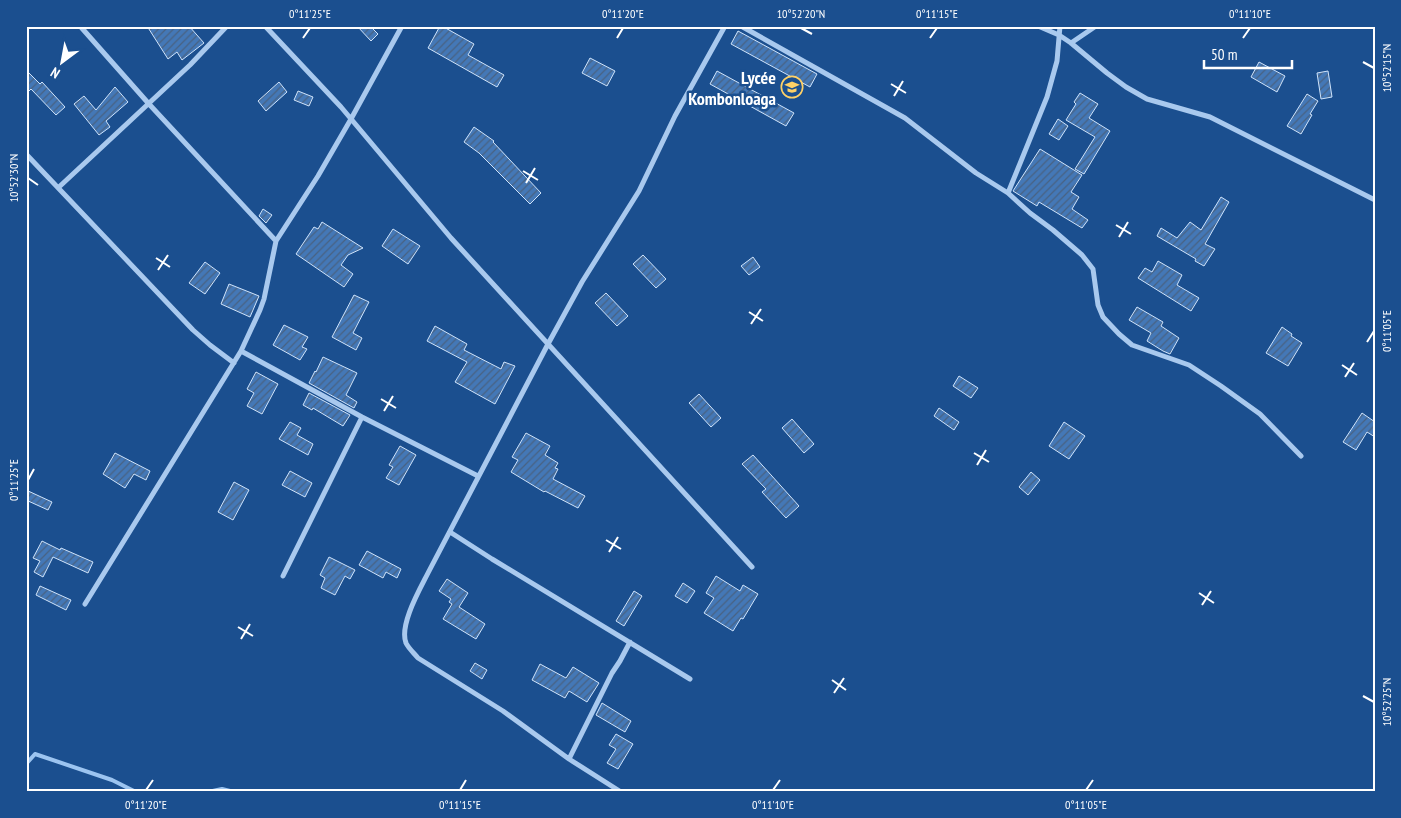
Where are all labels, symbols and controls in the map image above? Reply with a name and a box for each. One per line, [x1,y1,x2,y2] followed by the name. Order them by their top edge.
[289,6,331,21] text: 0°11'25"E
[602,6,644,21] text: 0°11'20"E
[777,6,825,21] text: 10°52'20"N
[916,6,958,21] text: 0°11'15"E
[1229,6,1271,21] text: 0°11'10"E
[38,38,88,88] north arrow
[1204,38,1291,70] scale bar
[1379,44,1394,92] text: 10°52'15"N
[1211,45,1237,64] text: 50 m
[47,63,63,83] text: N
[688,66,776,110] place label: Lycée Kombonloaga
[780,75,804,99] school or university icon: Lycée Kombonloaga
[6,154,21,202] text: 10°52'30"N
[1379,310,1394,352] text: 0°11'05"E
[6,459,21,501] text: 0°11'25"E
[1379,678,1394,726] text: 10°52'25"N
[125,797,167,812] text: 0°11'20"E
[439,797,481,812] text: 0°11'15"E
[752,797,794,812] text: 0°11'10"E
[1065,797,1107,812] text: 0°11'05"E

